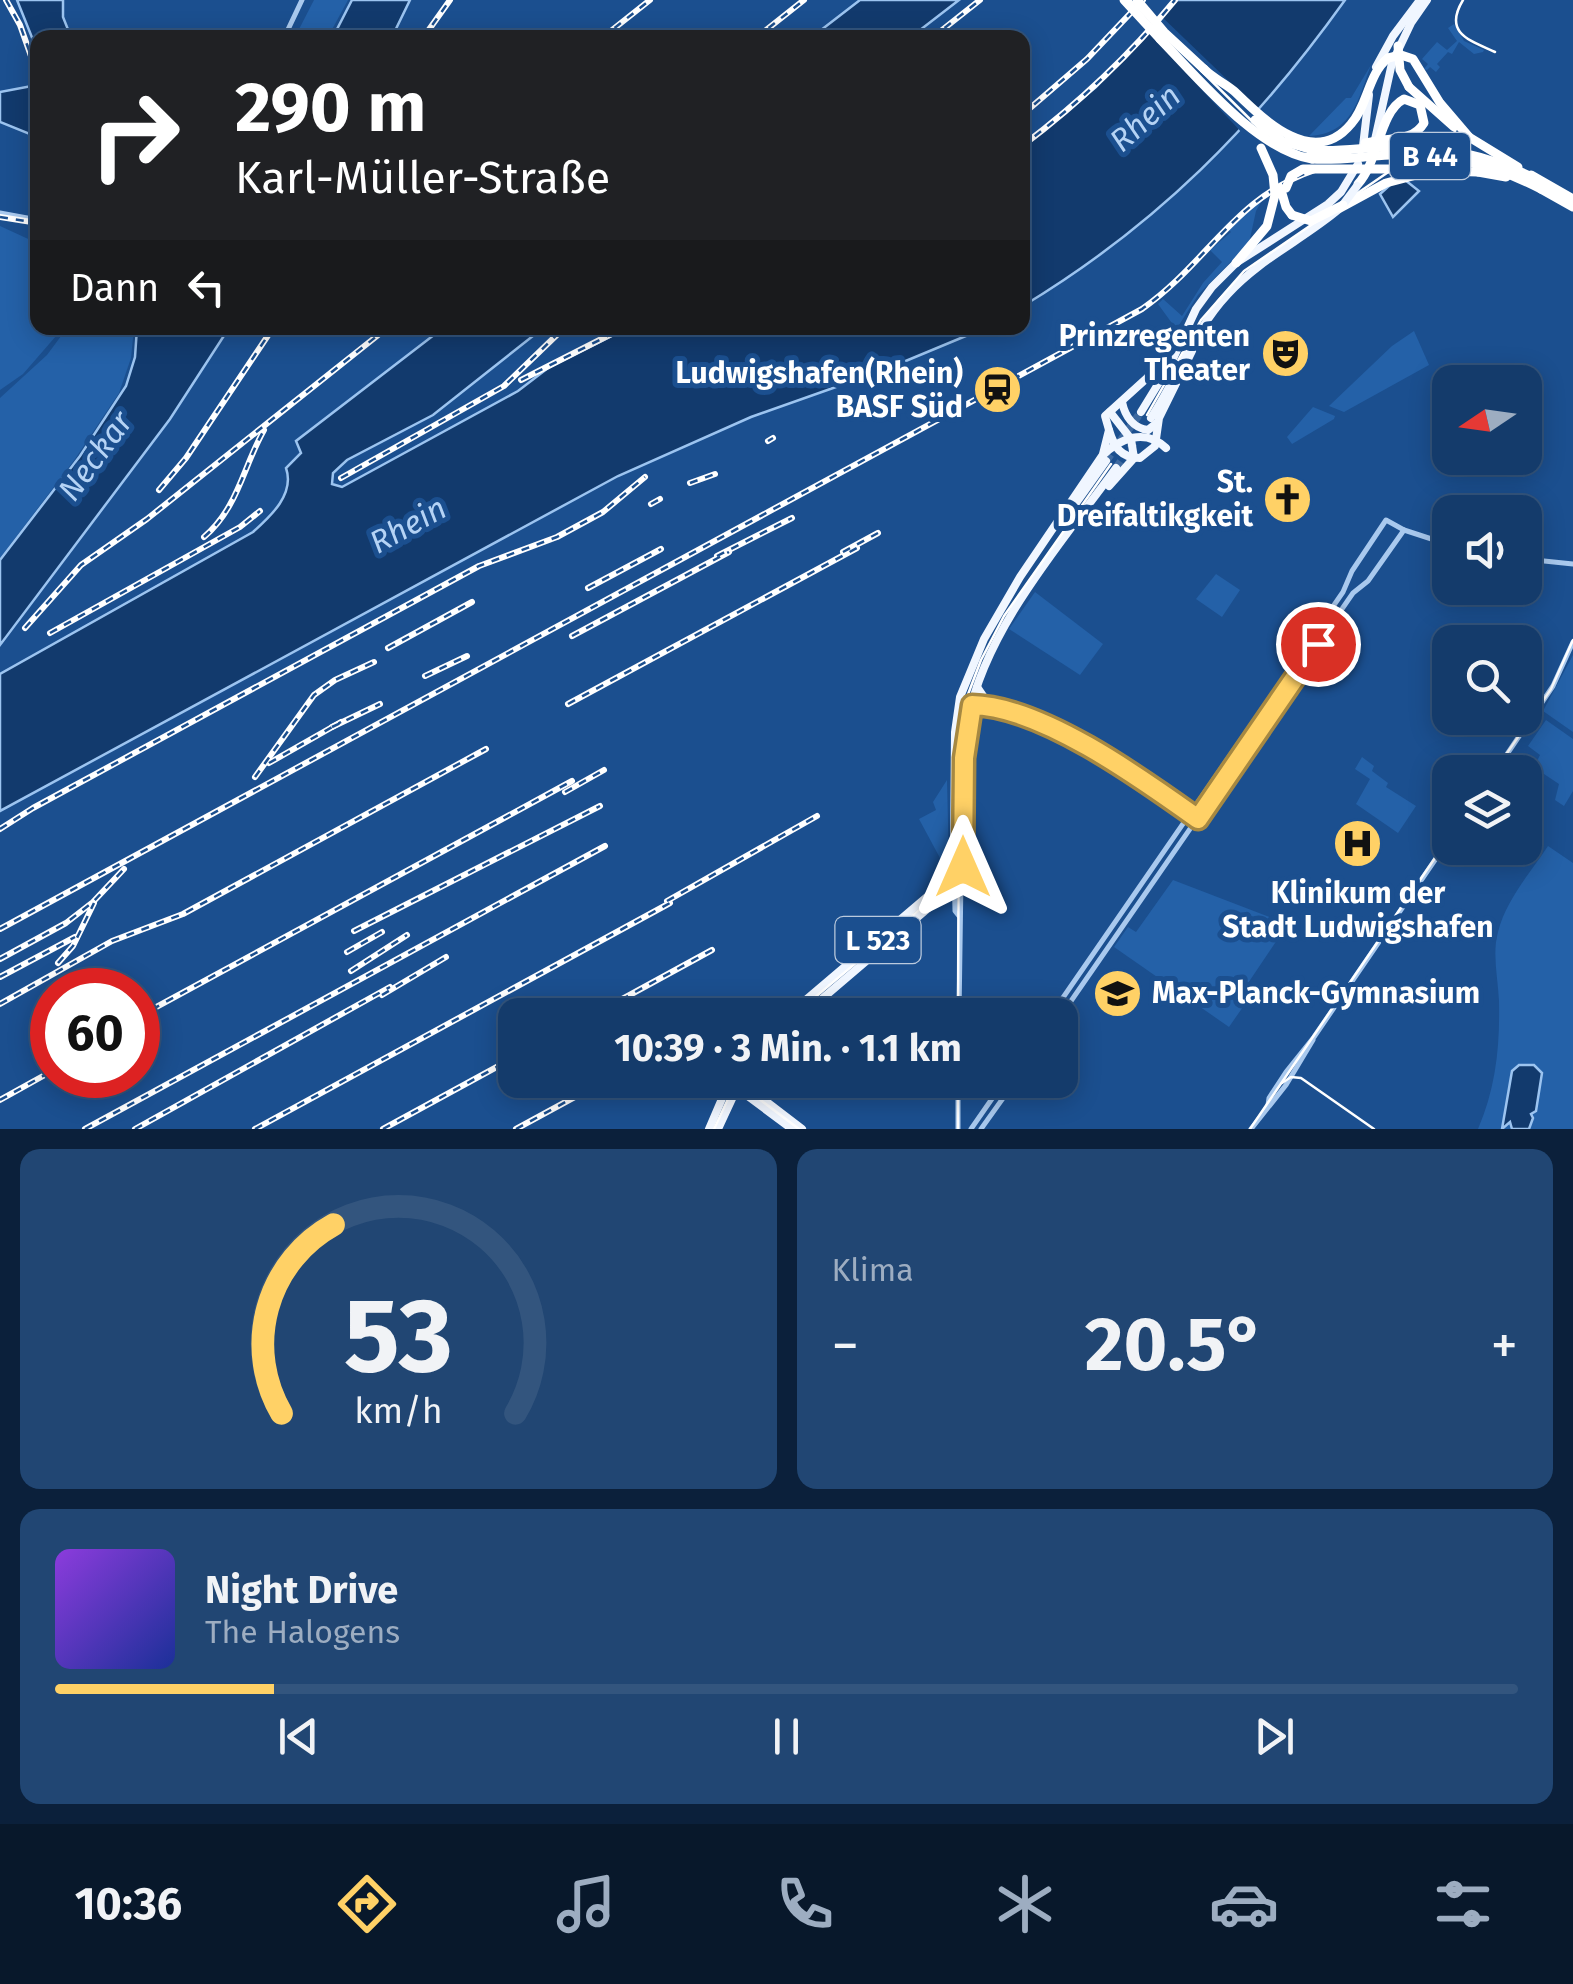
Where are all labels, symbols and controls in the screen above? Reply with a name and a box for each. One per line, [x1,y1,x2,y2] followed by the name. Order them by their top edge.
[235,66,426,150] text: 290 m
[70,70,200,200] icon: right
[1102,77,1188,159] water label: Rhein
[1390,133,1470,179] road number: B 44
[235,151,610,205] text: Karl-Müller-Straße
[179,260,234,315] icon: left
[70,265,159,311] text: Dann
[1059,318,1251,388] place label: Prinzregenten Theater
[1259,327,1311,379] theatre icon: Prinzregenten Theater
[676,355,963,425] place label: Ludwigshafen(Rhein) BASF Süd
[972,364,1024,416] station icon: Ludwigshafen(Rhein) BASF Süd
[1432,365,1542,475] north arrow
[1432,365,1542,865] map controls
[50,403,141,508] water label: Neckar
[1057,464,1253,534] place label: St. Dreifaltikgkeit
[1262,473,1314,525] church icon: St. Dreifaltikgkeit
[363,489,453,561] water label: Rhein
[1432,495,1542,605] button: sound
[1276,602,1361,687] pin
[1291,617,1346,672] icon: arrive
[1432,625,1542,735] button: search
[1432,755,1542,865] button: layers
[911,815,1015,919] position arrow
[1332,818,1384,870] hospital icon: Klinikum der Stadt Ludwigshafen
[1222,875,1494,945] place label: Klinikum der Stadt Ludwigshafen
[836,917,920,963] road number: L 523
[1091,967,1143,1019] school or university icon: Max-Planck-Gymnasium
[30,968,160,1098] speed limit sign: 60
[1152,975,1480,1011] place label: Max-Planck-Gymnasium
[614,1025,962,1071] text: 10:39 · 3 Min. · 1.1 km
[832,1251,914,1289] text: Klima
[344,1274,453,1399] text: 53
[1085,1300,1265,1390] text: 20.5°
[832,1313,859,1379] text: −
[1491,1313,1518,1379] text: +
[354,1390,442,1432] text: km/h
[205,1567,398,1613] text: Night Drive
[205,1613,400,1651] text: The Halogens
[271,1709,326,1764] icon: previous
[759,1709,814,1764] icon: pause
[1247,1709,1302,1764] icon: next
[332,1869,402,1939] icon: directions
[551,1869,621,1939] icon: music
[770,1869,840,1939] icon: phone
[990,1869,1060,1939] icon: climate
[1209,1869,1279,1939] icon: car
[1428,1869,1498,1939] icon: filters
[75,1877,182,1931] text: 10:36

